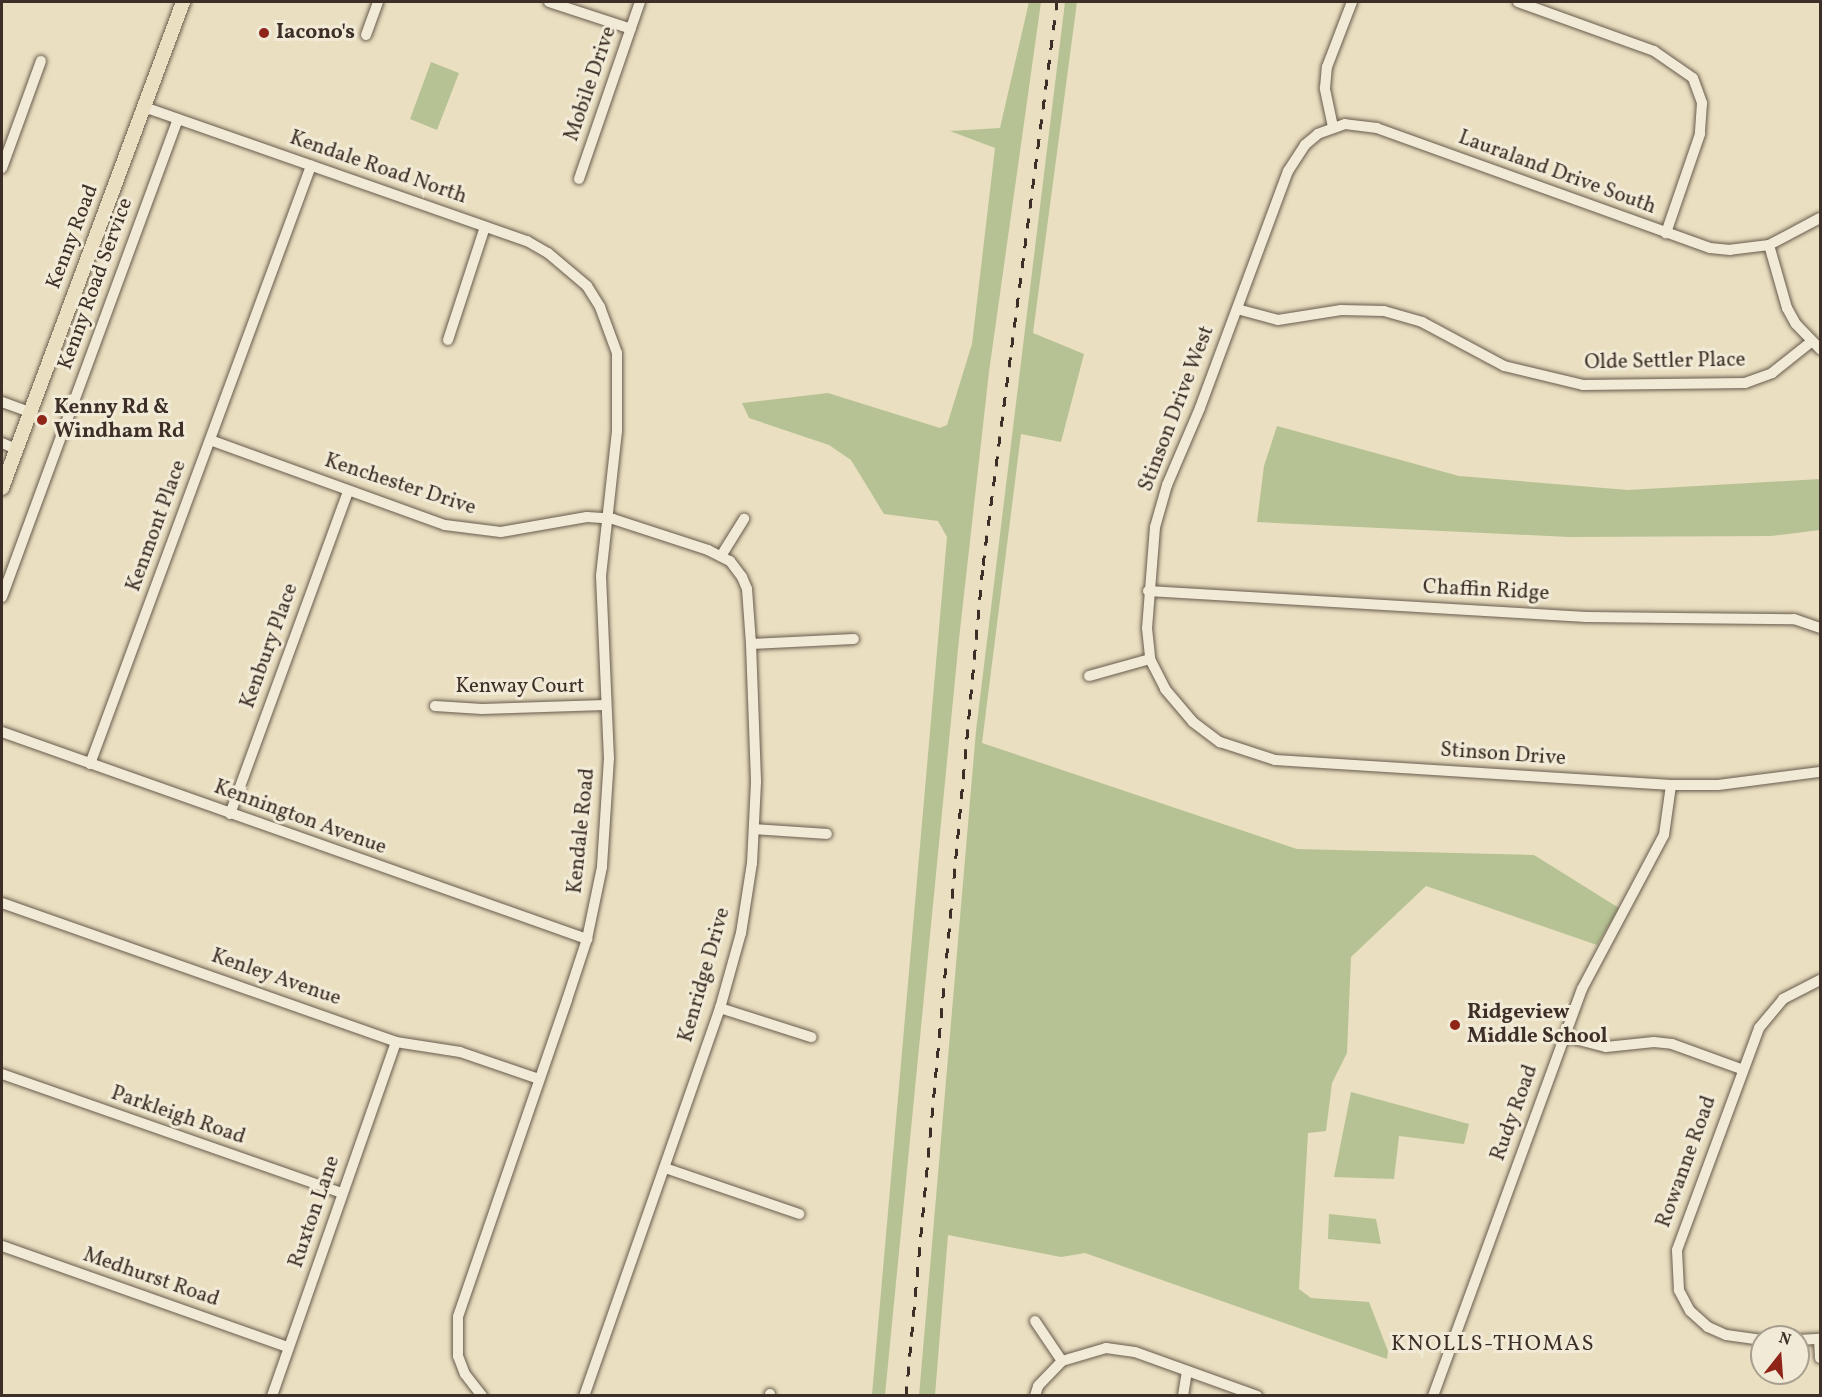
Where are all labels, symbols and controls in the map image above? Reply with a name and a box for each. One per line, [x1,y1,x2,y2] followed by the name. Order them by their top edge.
[276,20,355,46] place label: Iacono's
[560,23,622,145] street label: Mobile Drive
[257,26,271,40] marker: Iacono's
[1455,125,1659,221] street label: Lauraland Drive South
[286,126,470,210] street label: Kendale Road North
[41,181,105,293] street label: Kenny Road
[53,194,139,374] street label: Kenny Road Service
[1134,322,1220,496] street label: Stinson Drive West
[1584,348,1746,376] street label: Olde Settler Place
[54,395,185,445] place label: Kenny Rd & Windham Rd
[35,413,49,427] marker: Kenny Rd & Windham Rd
[321,449,479,521] street label: Kenchester Drive
[122,457,192,595] street label: Kenmont Place
[1422,575,1550,607] street label: Chaffin Ridge
[236,580,304,712] street label: Kenbury Place
[455,674,585,700] street label: Kenway Court
[1439,738,1567,772] street label: Stinson Drive
[563,767,601,895] street label: Kendale Road
[210,775,390,861] street label: Kennington Avenue
[674,905,736,1045] street label: Kenridge Drive
[208,944,344,1012] street label: Kenley Avenue
[1467,1000,1608,1050] place label: Ridgeview Middle School
[1448,1018,1462,1032] marker: Ridgeview Middle School
[1486,1061,1544,1165] street label: Rudy Road
[108,1081,248,1151] street label: Parkleigh Road
[1652,1093,1722,1231] street label: Rowanne Road
[284,1153,346,1271] street label: Ruxton Lane
[80,1243,222,1313] street label: Medhurst Road
[1750,1325,1810,1385] north arrow
[1776,1327,1793,1352] text: N
[1391,1332,1595,1358] district label: KNOLLS-THOMAS

